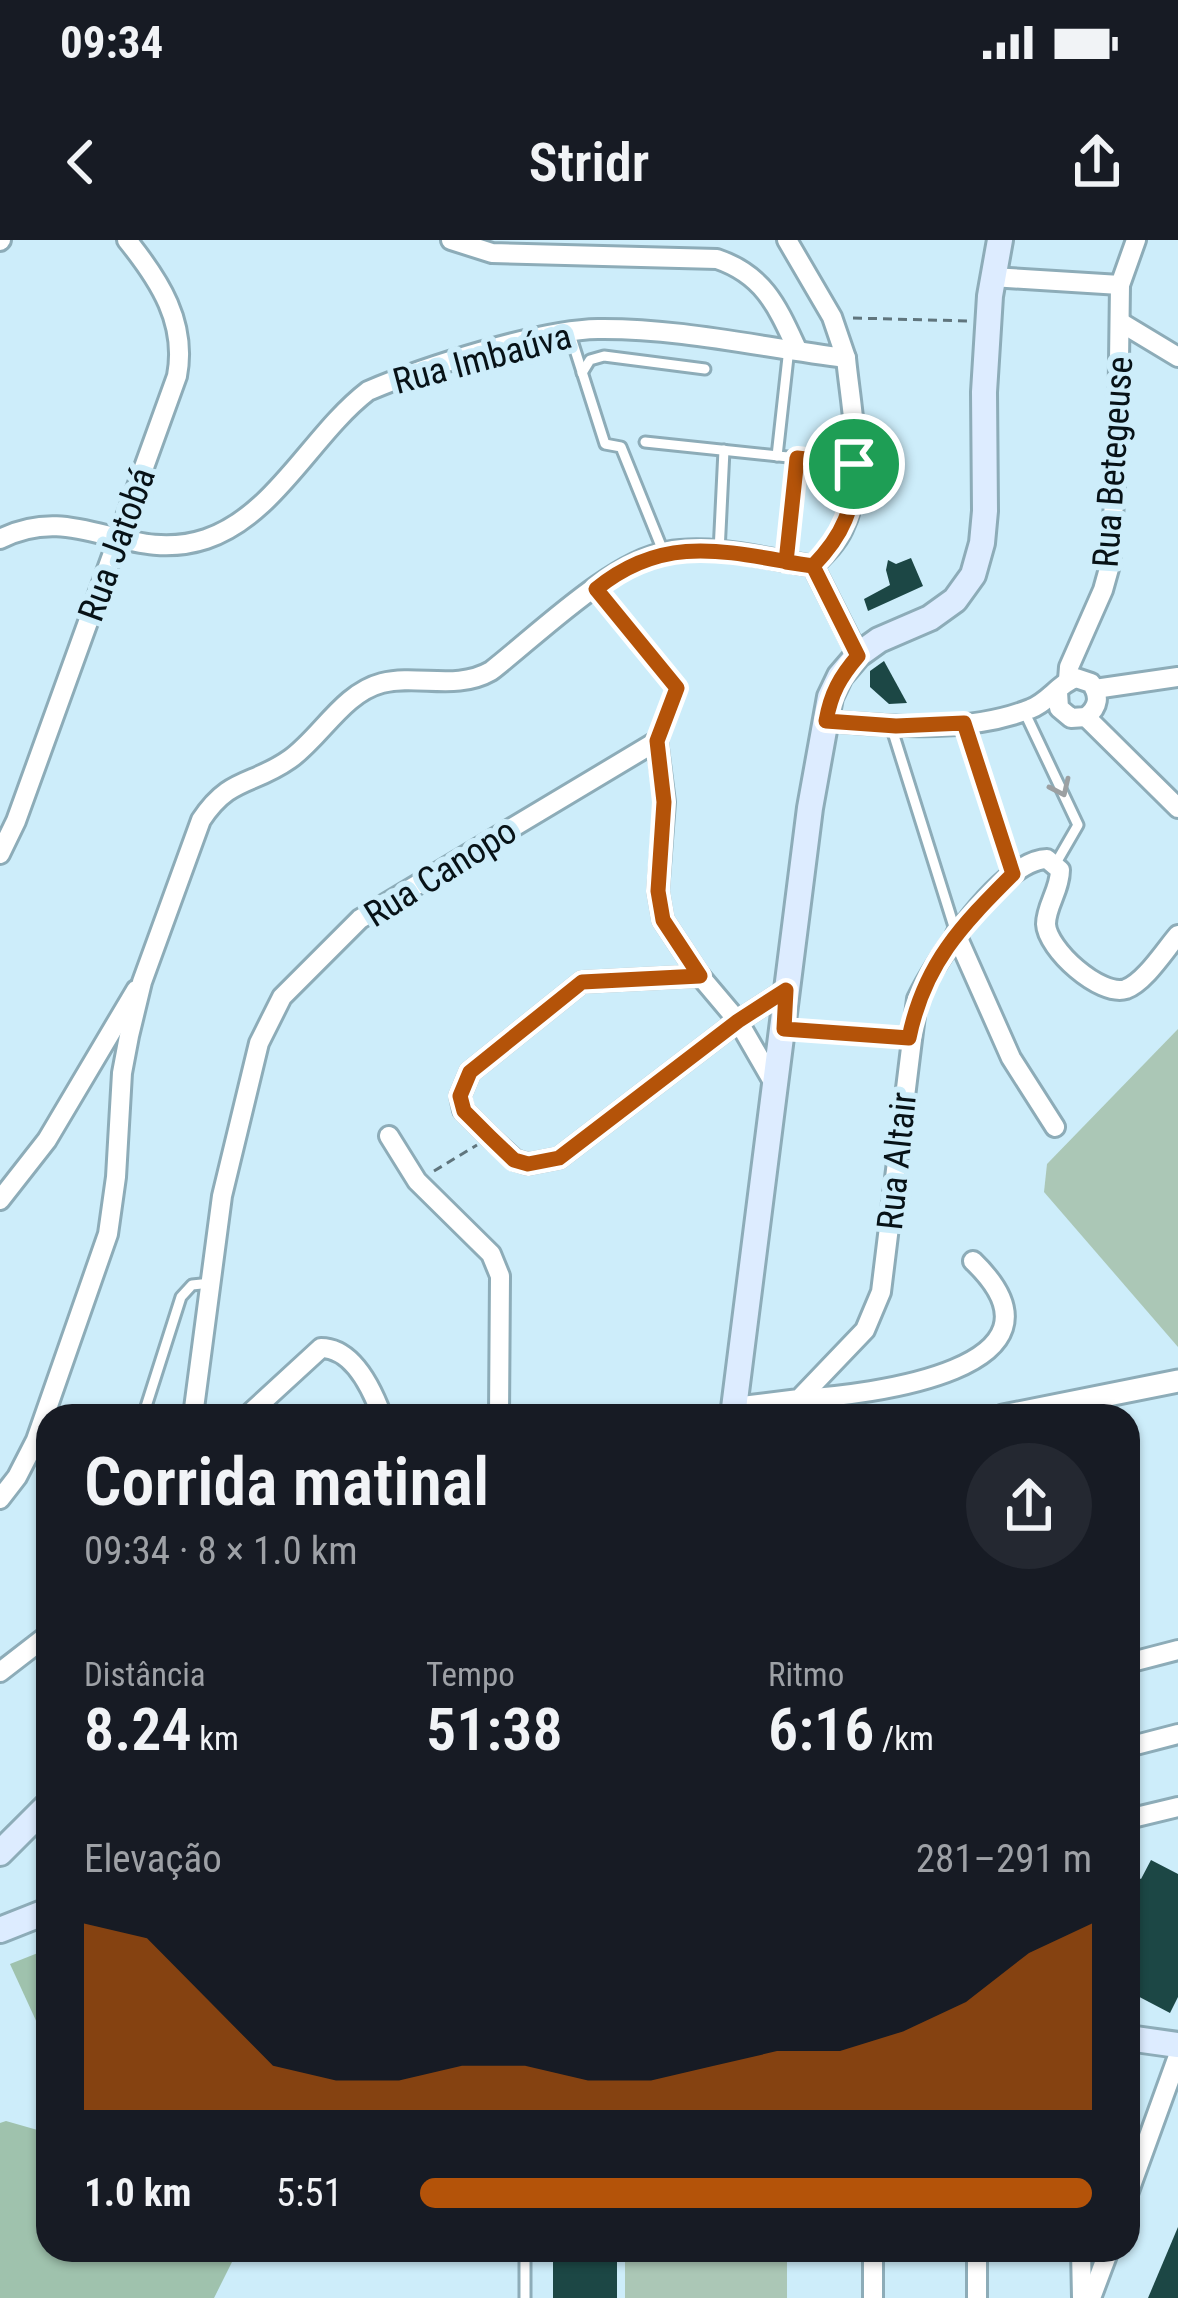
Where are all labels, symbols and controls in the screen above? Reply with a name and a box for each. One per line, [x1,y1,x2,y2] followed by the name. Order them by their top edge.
[60,16,163,69] text: 09:34
[48,129,114,195] icon: back
[1064,129,1130,195] icon: share
[529,131,649,194] text: Stridr
[388,315,576,403] street label: Rua Imbaúva
[1085,355,1141,569] street label: Rua Betegeuse
[803,413,905,515] pin
[821,431,887,497] icon: arrive
[70,462,164,627] street label: Rua Jatobá
[1047,776,1070,797] one-way arrow
[357,810,524,936] street label: Rua Canopo
[869,1090,925,1232] street label: Rua Altair
[966,1443,1092,1569] button: share
[84,1444,489,1521] text: Corrida matinal
[84,1528,358,1574] text: 09:34 · 8 × 1.0 km
[84,1655,206,1694] text: Distância
[426,1655,515,1694] text: Tempo
[768,1655,844,1694] text: Ritmo
[84,1694,192,1765] text: 8.24
[426,1694,563,1765] text: 51:38
[768,1694,874,1765] text: 6:16
[192,1719,239,1758] text: km
[874,1719,934,1758] text: /km
[84,1836,222,1882] text: Elevação
[916,1836,1092,1882] text: 281–291 m
[84,2170,191,2216] text: 1.0 km
[276,2170,343,2216] text: 5:51

